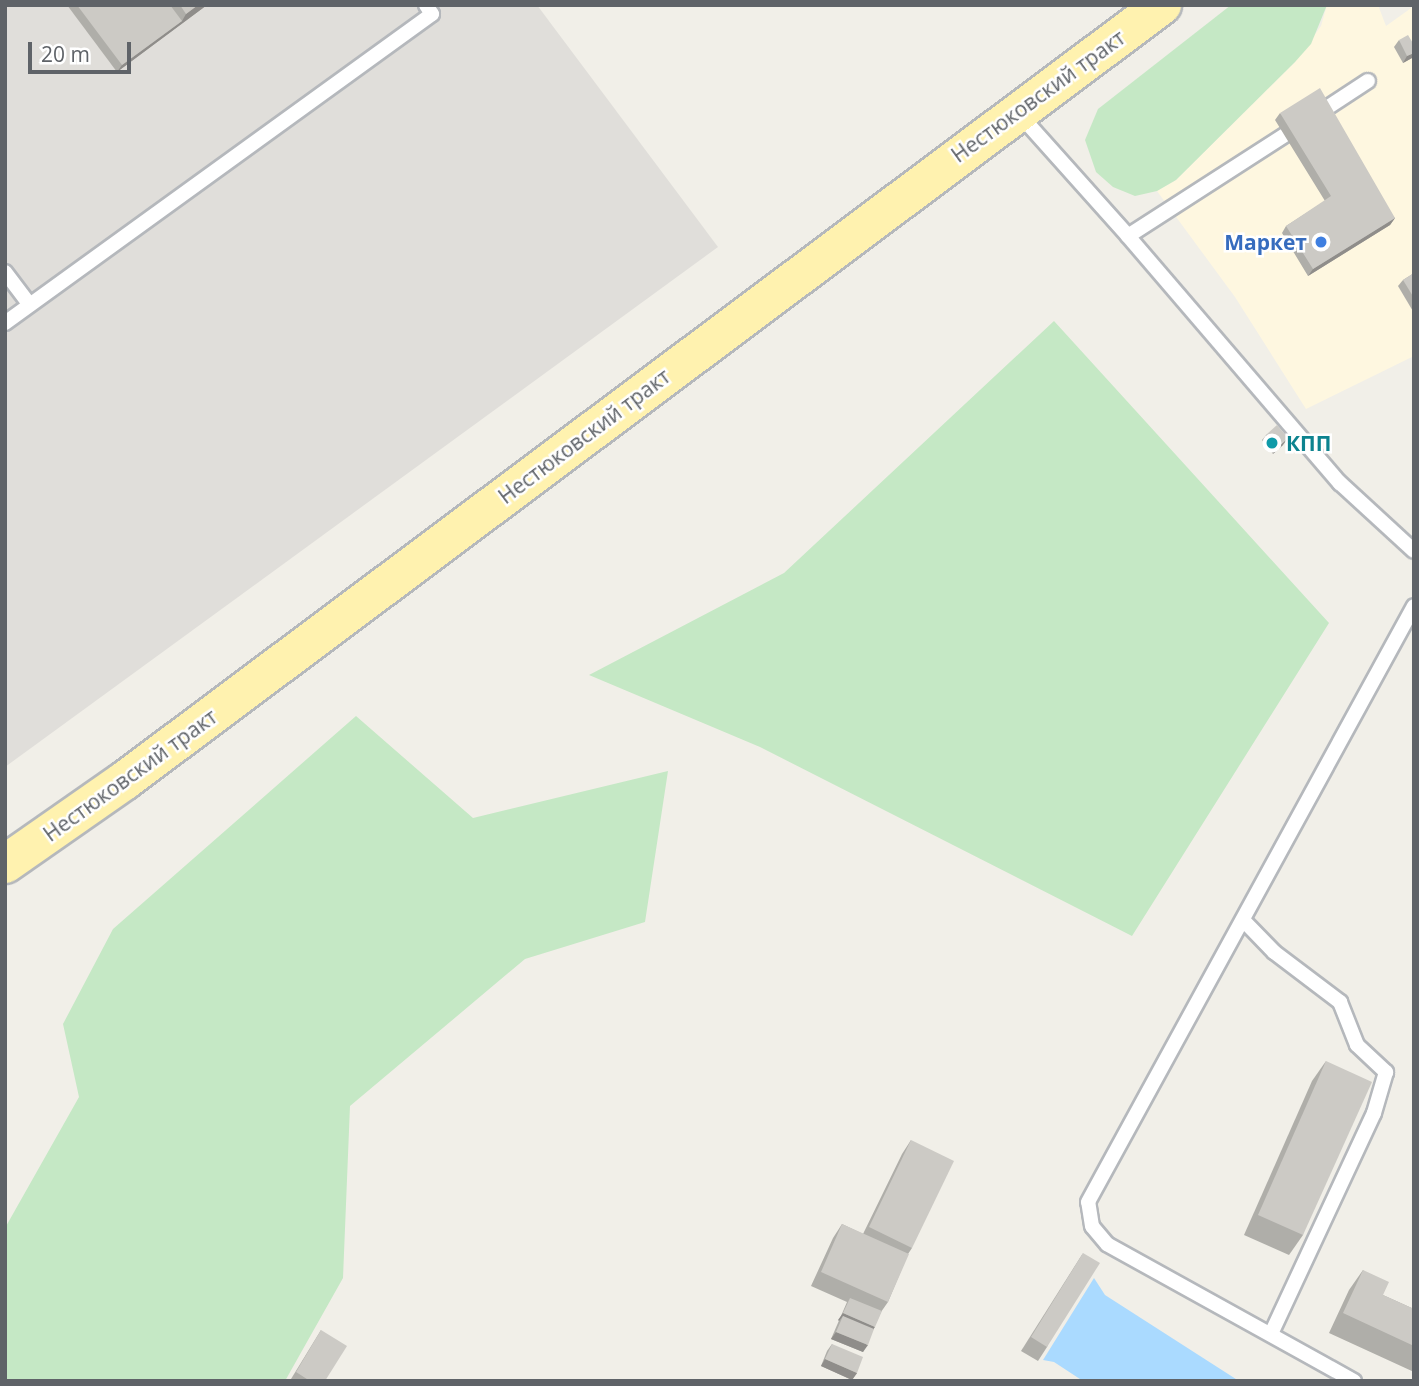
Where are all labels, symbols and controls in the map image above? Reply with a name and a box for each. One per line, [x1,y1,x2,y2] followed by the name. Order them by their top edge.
[946,25,1130,167] street label: Нестюковский тракт
[32,28,135,72] scale bar
[41,40,90,68] text: 20 m
[1224,229,1307,255] place label: Маркет
[1313,234,1329,250] marker: Маркет
[493,363,675,509] street label: Нестюковский тракт
[1286,430,1331,456] place label: КПП
[1264,435,1280,451] marker: КПП
[38,704,222,846] street label: Нестюковский тракт

